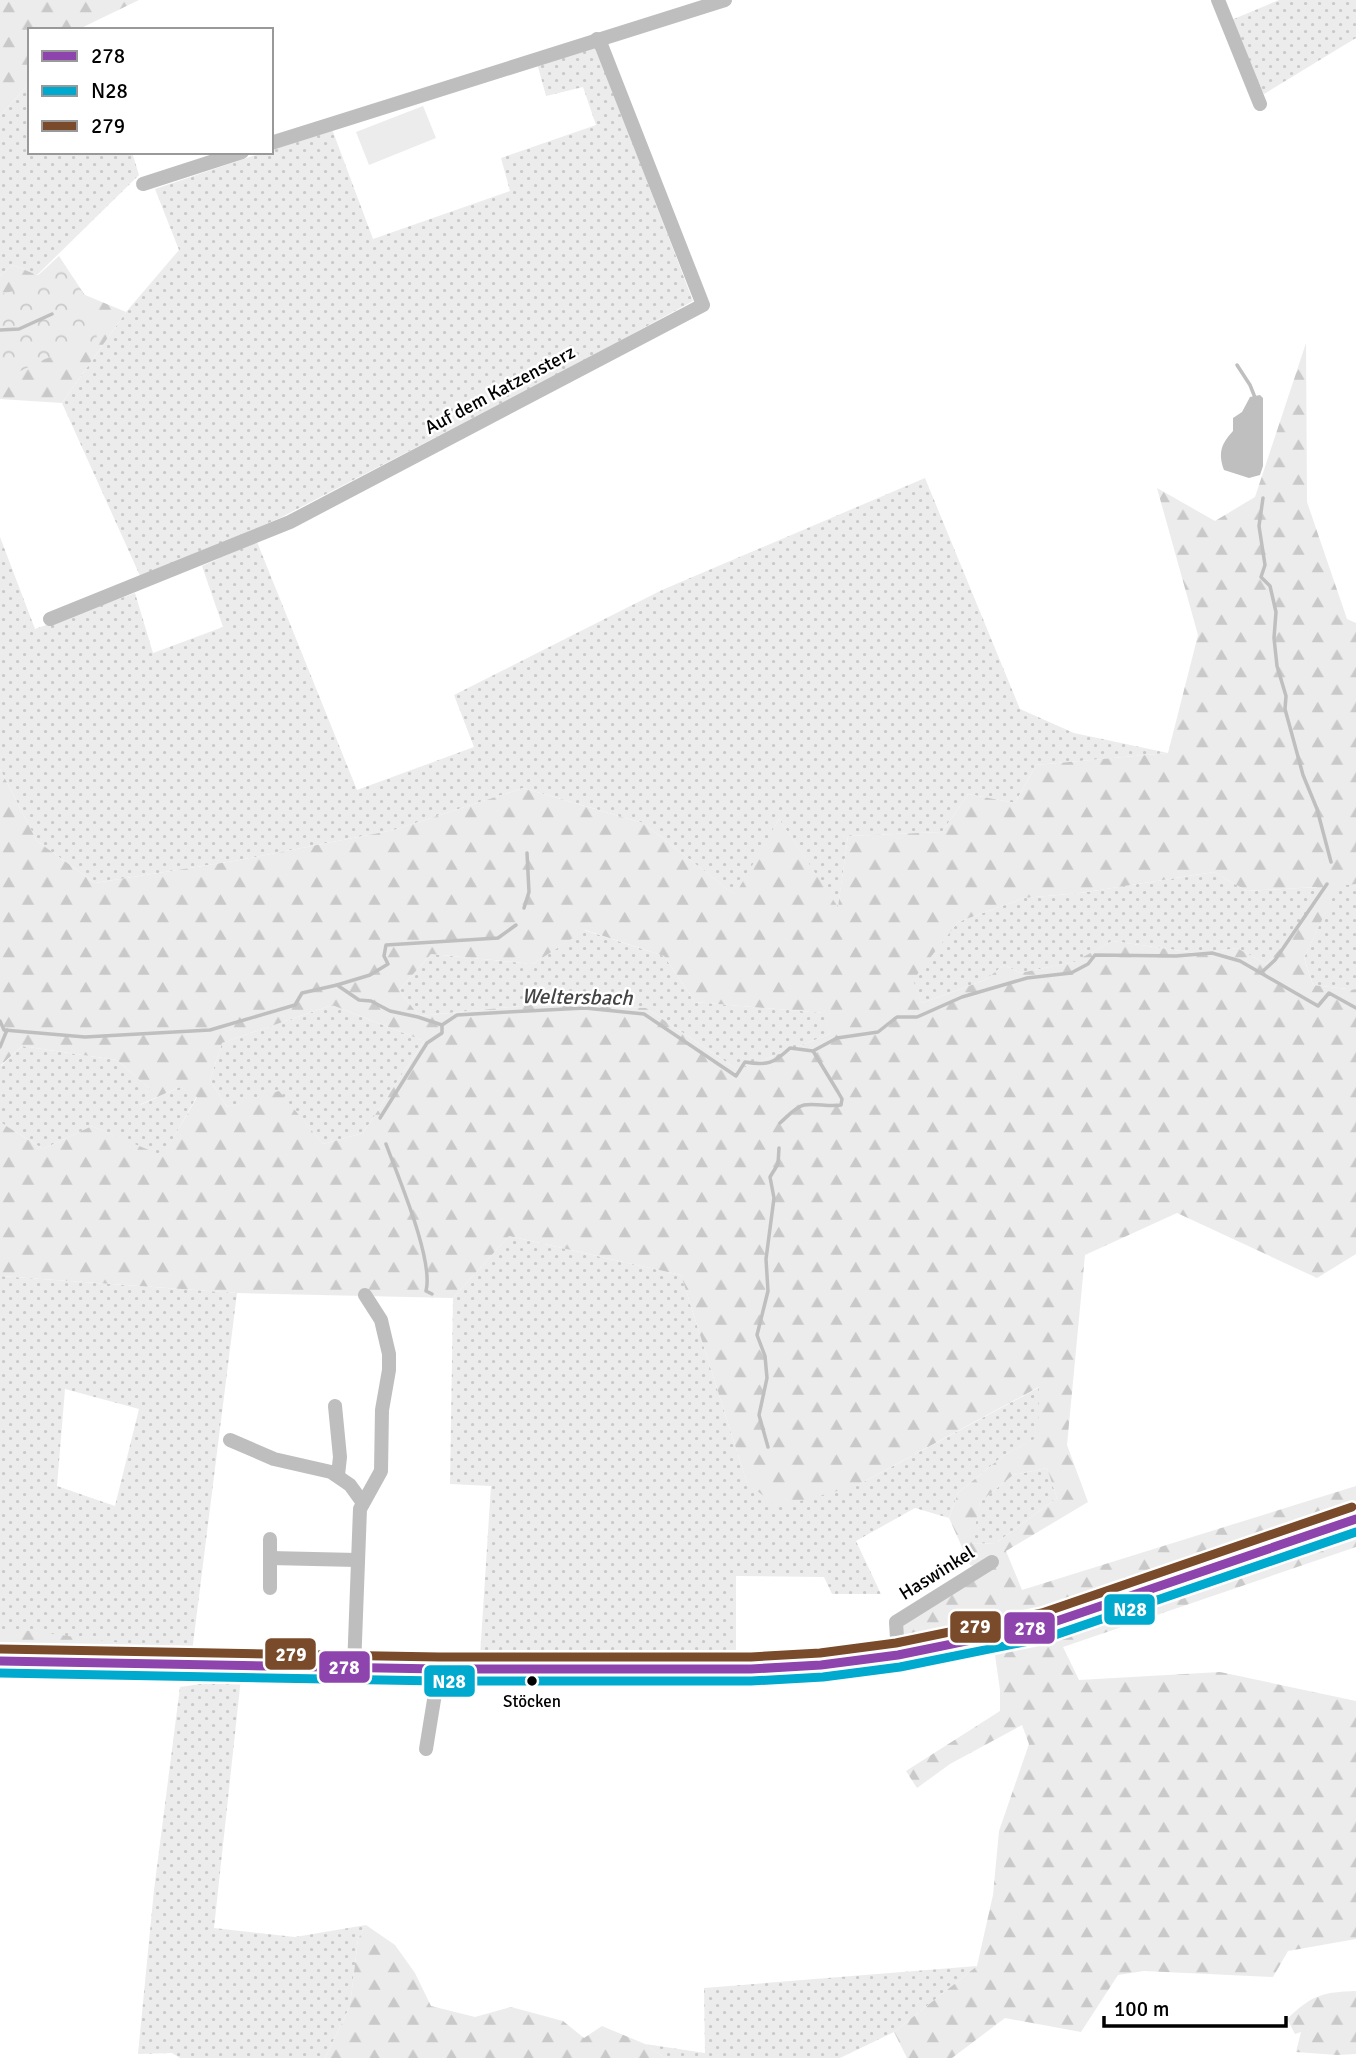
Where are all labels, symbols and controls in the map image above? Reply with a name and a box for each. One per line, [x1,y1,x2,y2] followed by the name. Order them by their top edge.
[28,28,273,154] legend
[91,43,125,69] text: 278
[91,78,128,104] text: N28
[91,113,125,139] text: 279
[421,340,579,440] street label: Auf dem Katzensterz
[521,983,633,1011] water label: Weltersbach
[895,1540,979,1606] street label: Haswinkel
[1103,1593,1156,1626] line badge: N28
[1113,1598,1147,1622] text: N28
[949,1610,1002,1644] line badge: 279
[1003,1611,1056,1645] line badge: 278
[960,1615,990,1639] text: 279
[1015,1617,1045,1641] text: 278
[264,1637,317,1671] line badge: 279
[276,1643,306,1667] text: 279
[318,1650,371,1684] line badge: 278
[329,1656,359,1680] text: 278
[423,1664,476,1698] line badge: N28
[432,1670,466,1694] text: N28
[525,1674,539,1688] marker: Stöcken
[503,1691,561,1712] place label: Stöcken
[1104,1984,1286,2028] scale bar
[1114,1996,1169,2022] text: 100 m

